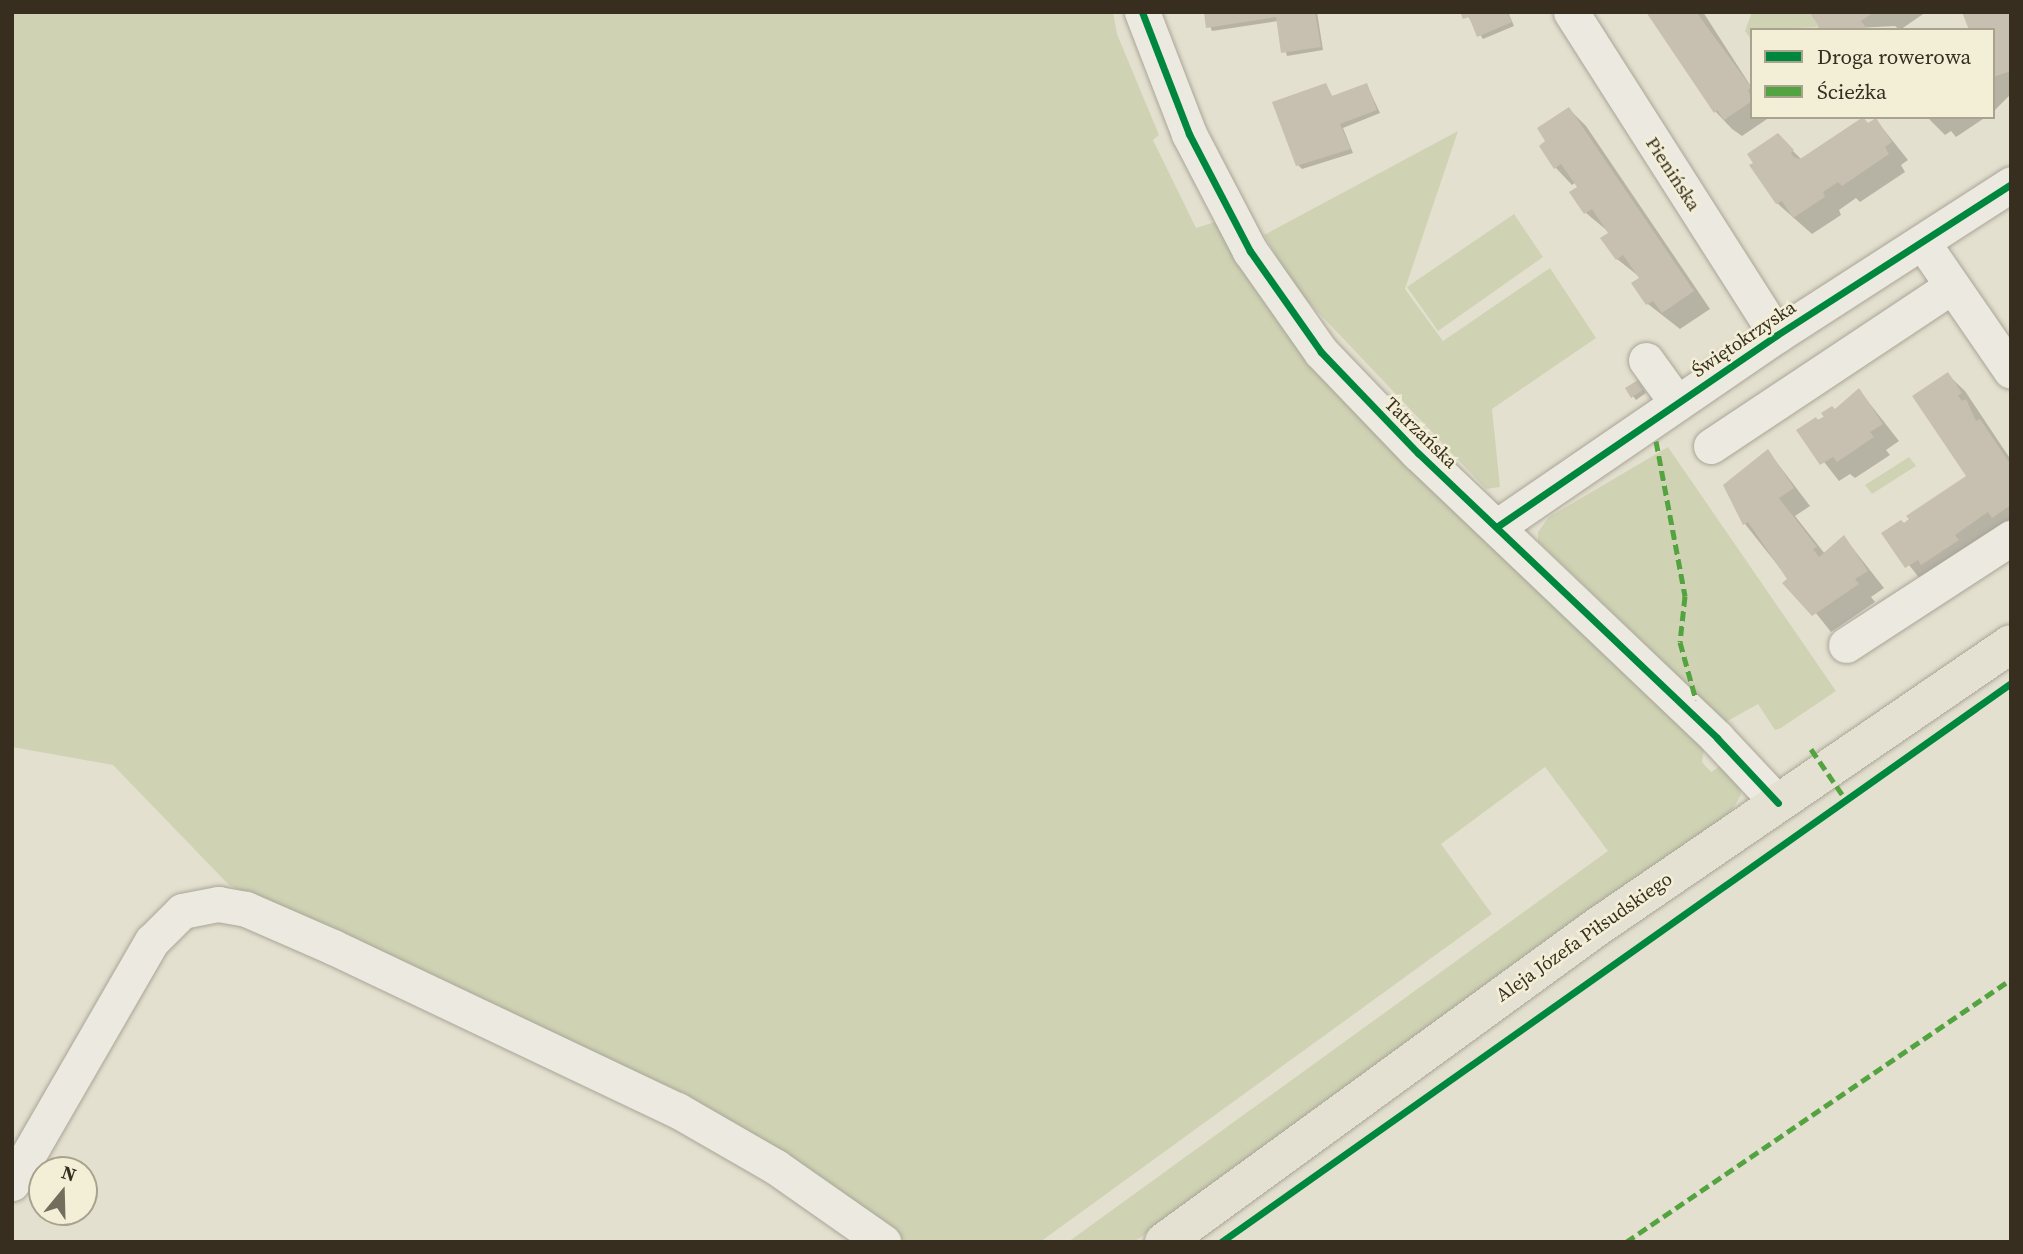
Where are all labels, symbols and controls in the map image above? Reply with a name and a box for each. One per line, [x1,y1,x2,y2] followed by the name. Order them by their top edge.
[1750,28,1995,119] legend
[1817,42,1971,71] text: Droga rowerowa
[1817,77,1887,106] text: Ścieżka
[1641,133,1705,215] street label: Pienińska
[1688,296,1800,382] street label: Świętokrzyska
[1380,393,1462,473] street label: Tatrzańska
[1491,867,1677,1007] street label: Aleja Józefa Piłsudskiego
[28,1156,98,1226] north arrow
[58,1158,80,1188] text: N

